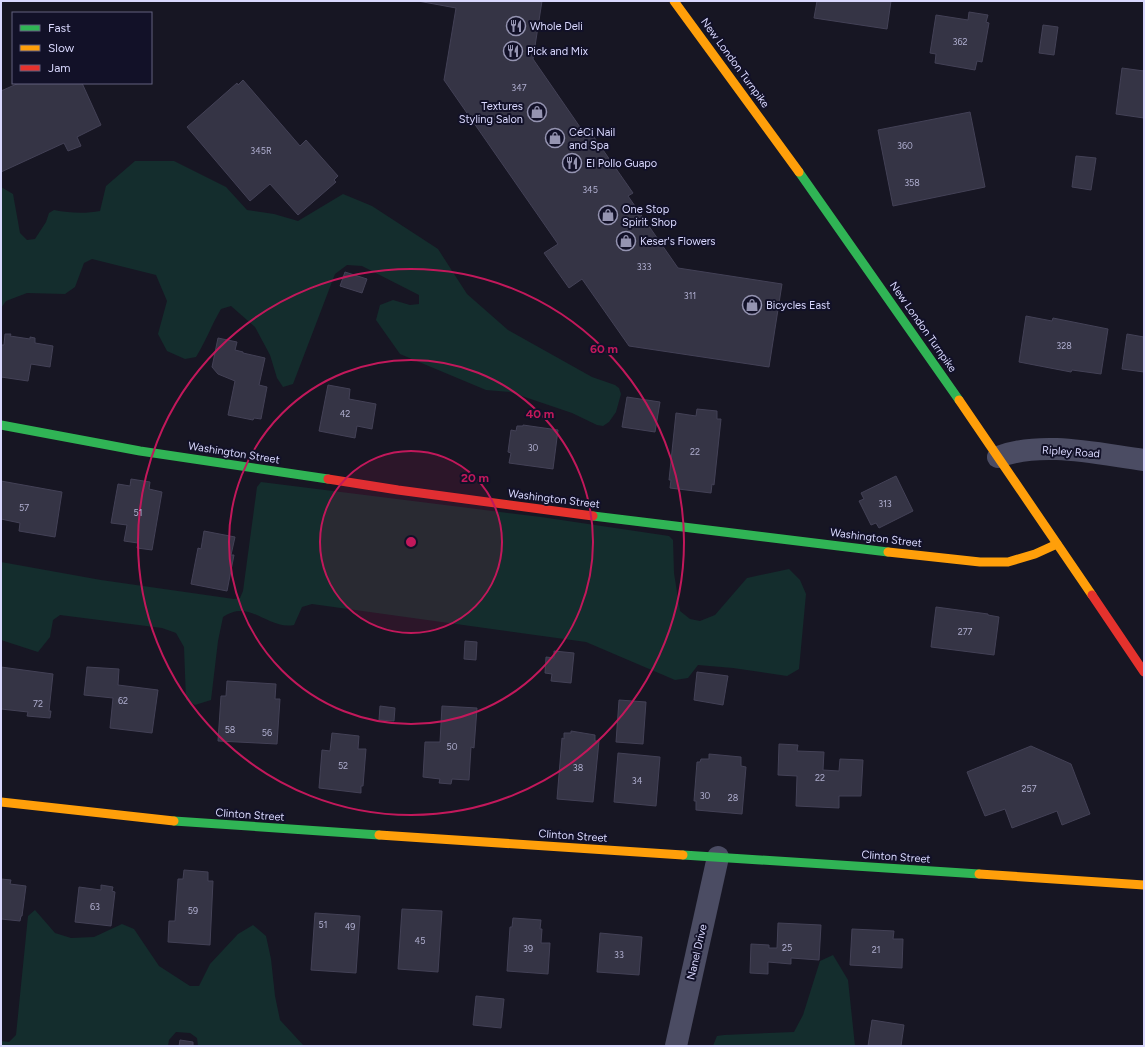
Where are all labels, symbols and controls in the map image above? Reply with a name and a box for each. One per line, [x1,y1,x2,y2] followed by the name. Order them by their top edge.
[12,12,152,84] legend
[505,15,527,37] restaurant icon: Whole Deli
[698,16,772,110] street label: New London Turnpike
[530,20,583,33] place label: Whole Deli
[48,21,71,35] text: Fast
[952,36,968,47] house number: 362
[502,40,524,62] restaurant icon: Pick and Mix
[48,41,75,55] text: Slow
[527,45,589,58] place label: Pick and Mix
[48,61,71,75] text: Jam
[511,82,527,93] house number: 347
[459,100,523,126] place label: Textures Styling Salon
[526,101,548,123] shop icon: Textures Styling Salon
[569,126,615,152] place label: CéCi Nail and Spa
[544,127,566,149] shop icon: CéCi Nail and Spa
[897,140,913,151] house number: 360
[250,145,272,156] house number: 345R
[561,152,583,174] restaurant icon: El Pollo Guapo
[586,157,657,170] place label: El Pollo Guapo
[904,177,920,188] house number: 358
[582,184,598,195] house number: 345
[622,203,677,229] place label: One Stop Spirit Shop
[597,204,619,226] shop icon: One Stop Spirit Shop
[615,230,637,252] shop icon: Keser's Flowers
[640,235,716,248] place label: Keser's Flowers
[637,261,651,272] house number: 333
[887,279,959,375] street label: New London Turnpike
[684,290,696,301] house number: 311
[741,294,763,316] shop icon: Bicycles East
[766,299,830,312] place label: Bicycles East
[1056,340,1072,351] house number: 328
[590,342,618,356] text: 60 m
[526,407,554,421] text: 40 m
[340,408,350,419] house number: 42
[187,439,281,467] street label: Washington Street
[528,442,539,453] house number: 30
[1042,443,1100,461] street label: Ripley Road
[690,446,700,457] house number: 22
[461,471,489,485] text: 20 m
[507,487,601,511] street label: Washington Street
[878,498,892,509] house number: 313
[19,502,29,513] house number: 57
[134,507,142,518] house number: 51
[829,526,923,550] street label: Washington Street
[404,535,418,549] centre of rings
[958,626,973,637] house number: 277
[118,695,128,706] house number: 62
[33,698,43,709] house number: 72
[225,724,236,735] house number: 58
[262,727,272,738] house number: 56
[447,741,458,752] house number: 50
[338,760,348,771] house number: 52
[573,762,584,773] house number: 38
[815,772,825,783] house number: 22
[632,775,643,786] house number: 34
[1021,783,1037,794] house number: 257
[700,790,711,801] house number: 30
[728,792,739,803] house number: 28
[215,806,285,824] street label: Clinton Street
[538,827,608,845] street label: Clinton Street
[861,848,931,866] street label: Clinton Street
[90,901,100,912] house number: 63
[188,905,198,916] house number: 59
[319,919,327,930] house number: 51
[345,921,355,932] house number: 49
[684,923,710,981] street label: Nanel Drive
[415,935,425,946] house number: 45
[782,942,792,953] house number: 25
[523,943,533,954] house number: 39
[872,944,880,955] house number: 21
[614,949,624,960] house number: 33

